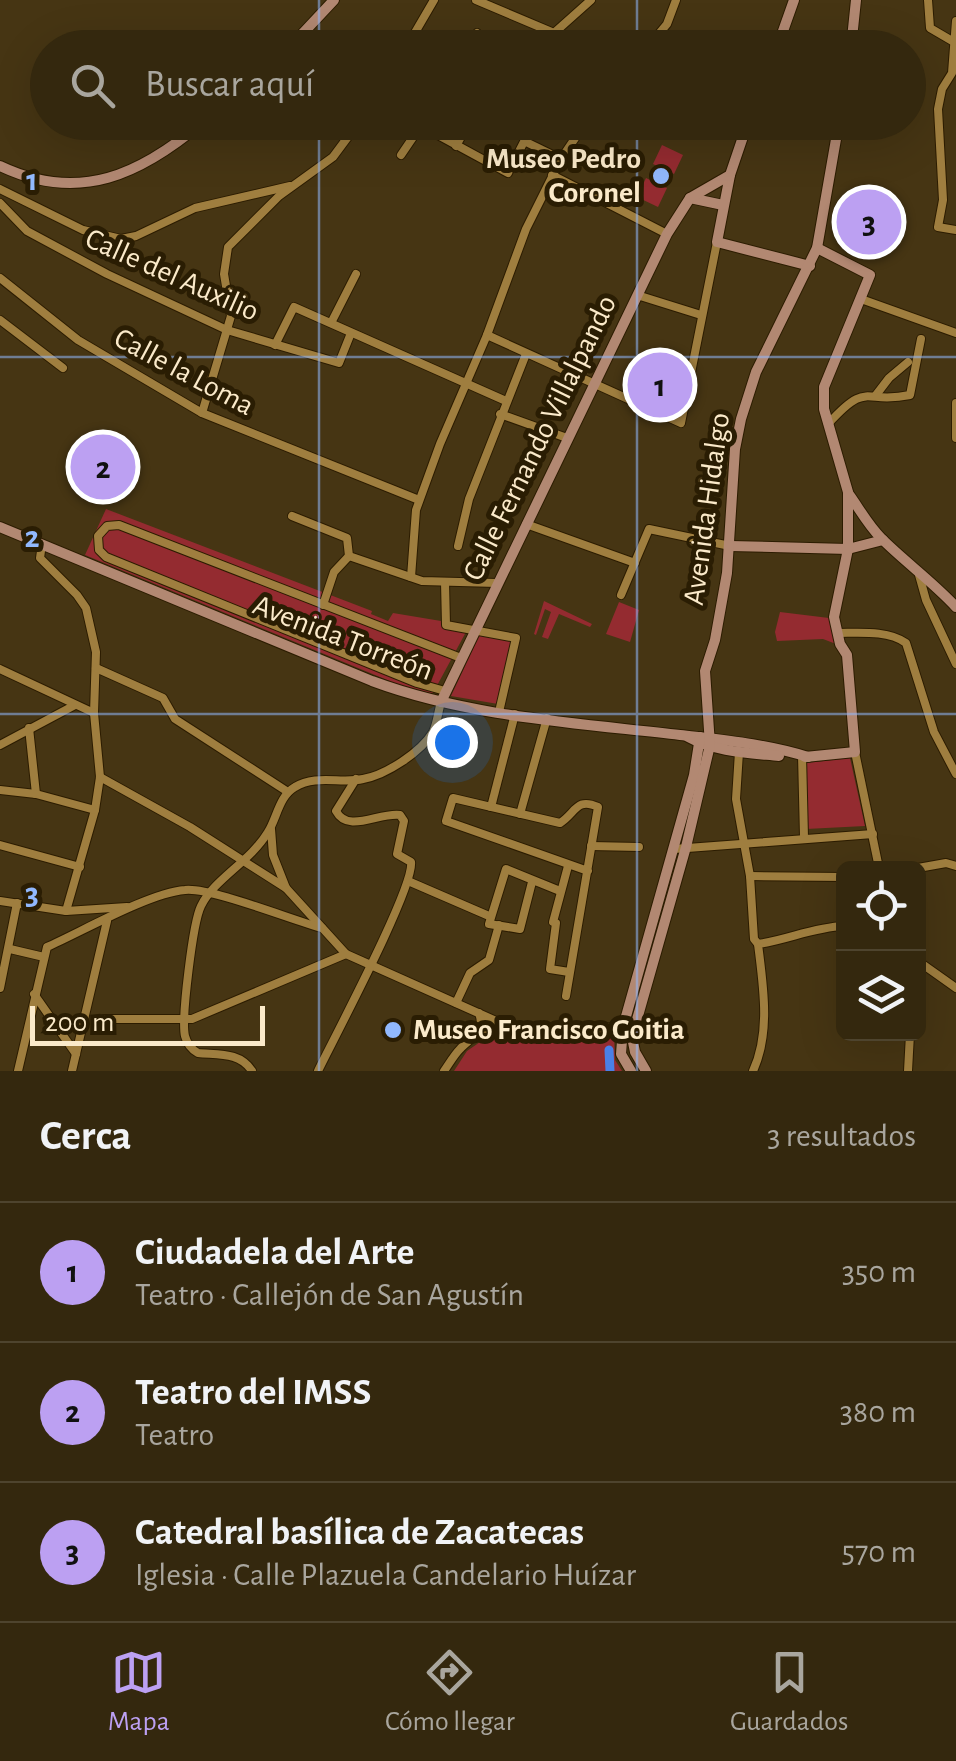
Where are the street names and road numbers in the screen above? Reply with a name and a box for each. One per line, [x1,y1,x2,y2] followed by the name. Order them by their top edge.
[81,223,263,327] street label: Calle del Auxilio
[458,291,622,585] street label: Calle Fernando Villalpando
[109,323,259,421] street label: Calle la Loma
[679,411,735,607] street label: Avenida Hidalgo
[249,590,437,686] street label: Avenida Torreón

